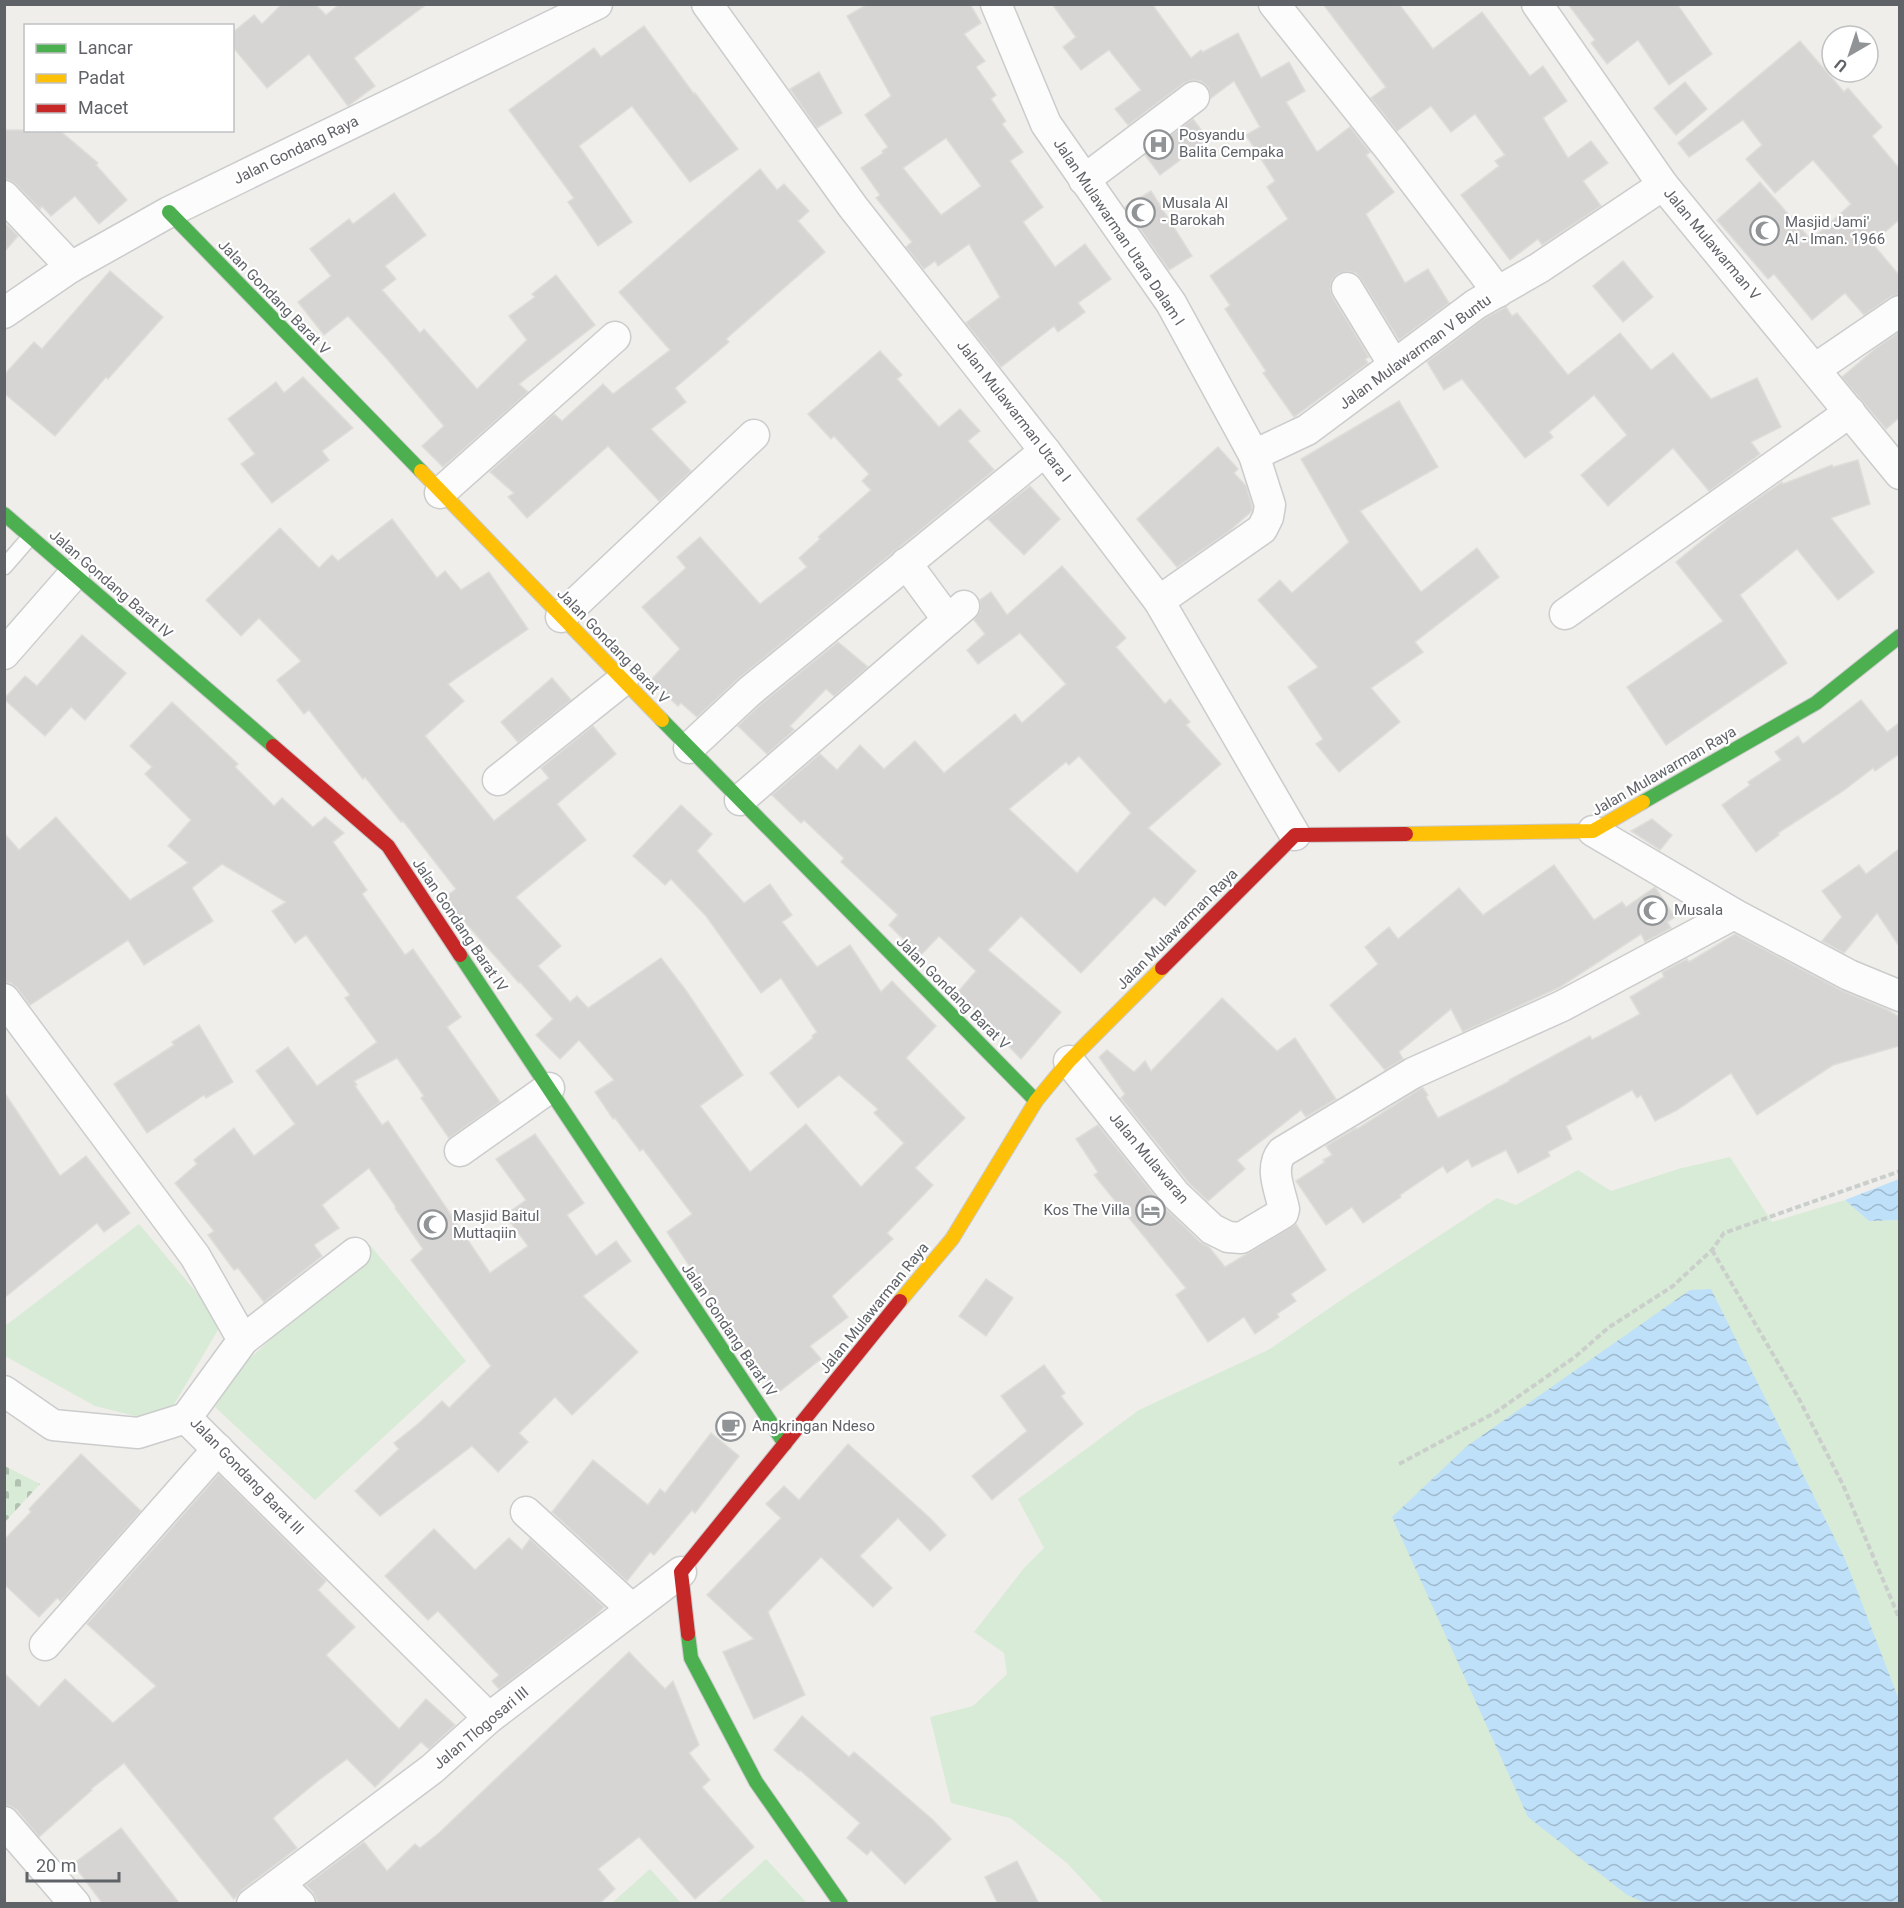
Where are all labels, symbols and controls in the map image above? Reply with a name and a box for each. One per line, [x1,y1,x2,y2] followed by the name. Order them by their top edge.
[24,24,234,132] legend
[1820,24,1880,84] north arrow
[78,37,133,58] text: Lancar
[1831,55,1851,76] text: U
[78,67,125,88] text: Padat
[78,97,128,118] text: Macet
[231,112,361,188] street label: Jalan Gondang Raya
[1179,126,1284,161] place label: Posyandu Balita Cempaka
[1142,128,1174,160] hospital icon: Posyandu Balita Cempaka
[1050,135,1188,329] street label: Jalan Mulawarman Utara Dalam I
[1660,184,1764,304] street label: Jalan Mulawarman V
[1162,194,1228,229] place label: Musala Al - Barokah
[1125,196,1157,228] mosque icon: Musala Al - Barokah
[1785,213,1885,248] place label: Masjid Jami' Al - Iman. 1966
[1748,215,1780,247] mosque icon: Masjid Jami' Al - Iman. 1966
[214,236,334,359] street label: Jalan Gondang Barat V
[1335,291,1495,413] street label: Jalan Mulawarman V Buntu
[953,337,1075,485] street label: Jalan Mulawarman Utara I
[46,526,177,643] street label: Jalan Gondang Barat IV
[553,585,673,708] street label: Jalan Gondang Barat V
[1589,722,1739,820] street label: Jalan Mulawarman Raya
[409,855,512,996] street label: Jalan Gondang Barat IV
[1113,865,1241,993] street label: Jalan Mulawarman Raya
[1637,894,1669,926] mosque icon: Musala
[1674,901,1723,919] place label: Musala
[893,933,1014,1054] street label: Jalan Gondang Barat V
[1105,1109,1193,1207] street label: Jalan Mulawaran
[1135,1194,1167,1226] hotel icon: Kos The Villa
[1044,1201,1130,1219] place label: Kos The Villa
[453,1207,539,1242] place label: Masjid Baitul Muttaqiin
[416,1209,448,1241] mosque icon: Masjid Baitul Muttaqiin
[815,1239,933,1377] street label: Jalan Mulawarman Raya
[678,1260,781,1401] street label: Jalan Gondang Barat IV
[715,1410,747,1442] cafe icon: Angkringan Ndeso
[186,1414,308,1538] street label: Jalan Gondang Barat III
[752,1417,875,1435] place label: Angkringan Ndeso
[430,1683,532,1773] street label: Jalan Tlogosari III
[27,1845,118,1883] scale bar
[36,1855,76,1876] text: 20 m

